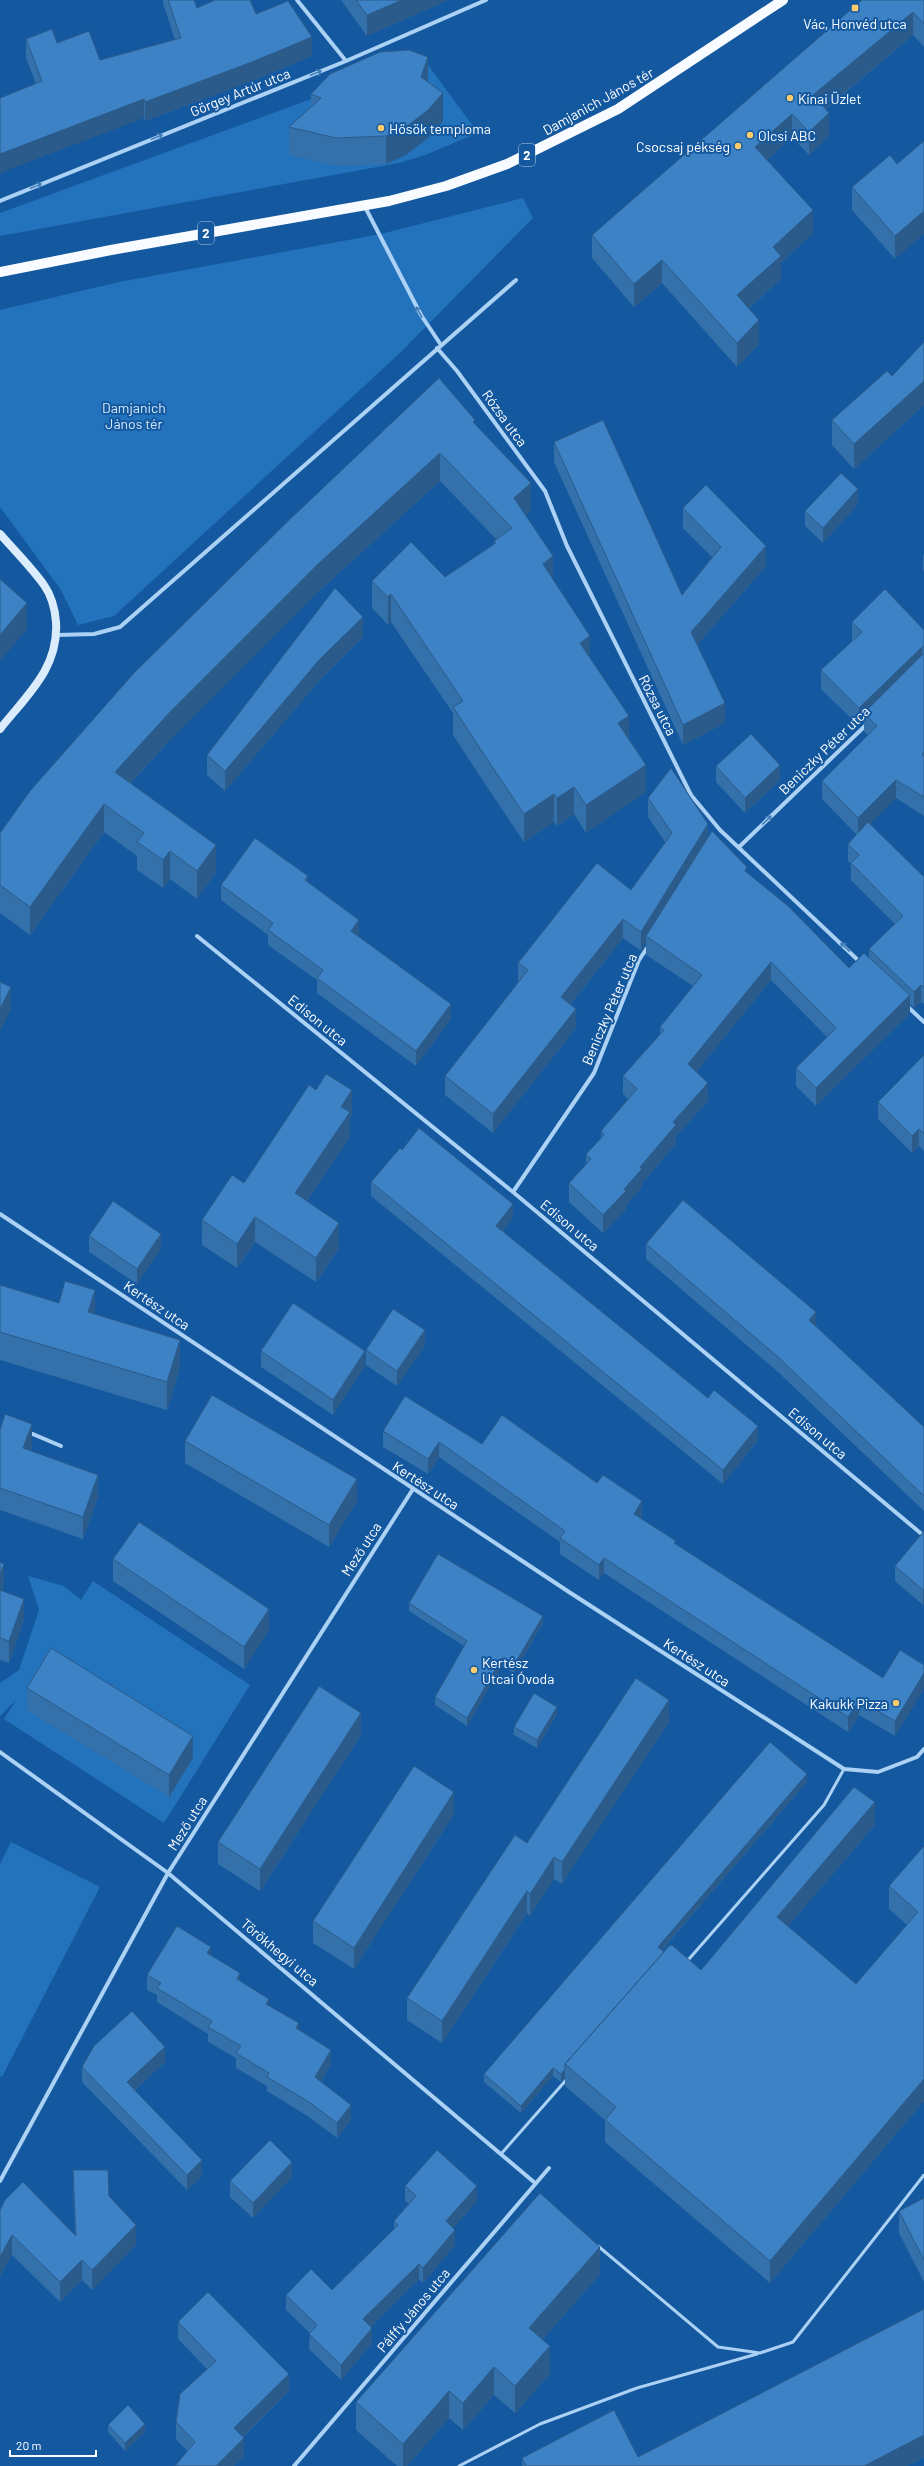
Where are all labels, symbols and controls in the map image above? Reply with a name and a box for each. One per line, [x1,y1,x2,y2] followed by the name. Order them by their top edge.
[850,3,860,13] marker: Vác, Honvéd utca
[803,15,907,32] place label: Vác, Honvéd utca
[188,64,292,120] street label: Görgey Artúr utca
[540,64,656,138] street label: Damjanich János tér
[310,69,322,76] one-way arrow
[798,90,862,107] place label: Kínai Üzlet
[785,93,795,103] marker: Kínai Üzlet
[389,120,491,137] place label: Hősök temploma
[376,123,386,133] marker: Hősök temploma
[758,127,816,144] place label: Olcsi ABC
[745,130,755,140] marker: Olcsi ABC
[150,133,162,141] one-way arrow
[636,138,730,155] place label: Csocsaj pékség
[733,141,743,151] marker: Csocsaj pékség
[519,144,535,166] road number: 2
[30,182,42,189] one-way arrow
[198,222,214,244] road number: 2
[415,306,423,318] one-way arrow
[479,386,531,450] street label: Rózsa utca
[102,399,166,432] park label: Damjanich János tér
[635,672,681,738] street label: Rózsa utca
[775,702,873,798] street label: Beniczky Péter utca
[762,815,772,825] one-way arrow
[840,943,850,952] one-way arrow
[578,951,640,1067] street label: Beniczky Péter utca
[285,991,351,1049] street label: Edison utca
[537,1196,603,1254] street label: Edison utca
[121,1277,193,1333] street label: Kertész utca
[785,1404,851,1462] street label: Edison utca
[390,1457,462,1513] street label: Kertész utca
[337,1519,385,1579] street label: Mező utca
[661,1634,733,1690] street label: Kertész utca
[482,1654,554,1687] place label: Kertész Utcai Óvoda
[469,1665,479,1675] marker: Kertész Utcai Óvoda
[809,1695,888,1712] place label: Kakukk Pizza
[891,1698,901,1708] marker: Kakukk Pizza
[164,1793,210,1853] street label: Mező utca
[238,1915,322,1989] street label: Törökhegyi utca
[373,2265,453,2355] street label: Pálffy János utca
[10,2432,96,2458] scale bar
[16,2438,42,2452] text: 20 m

